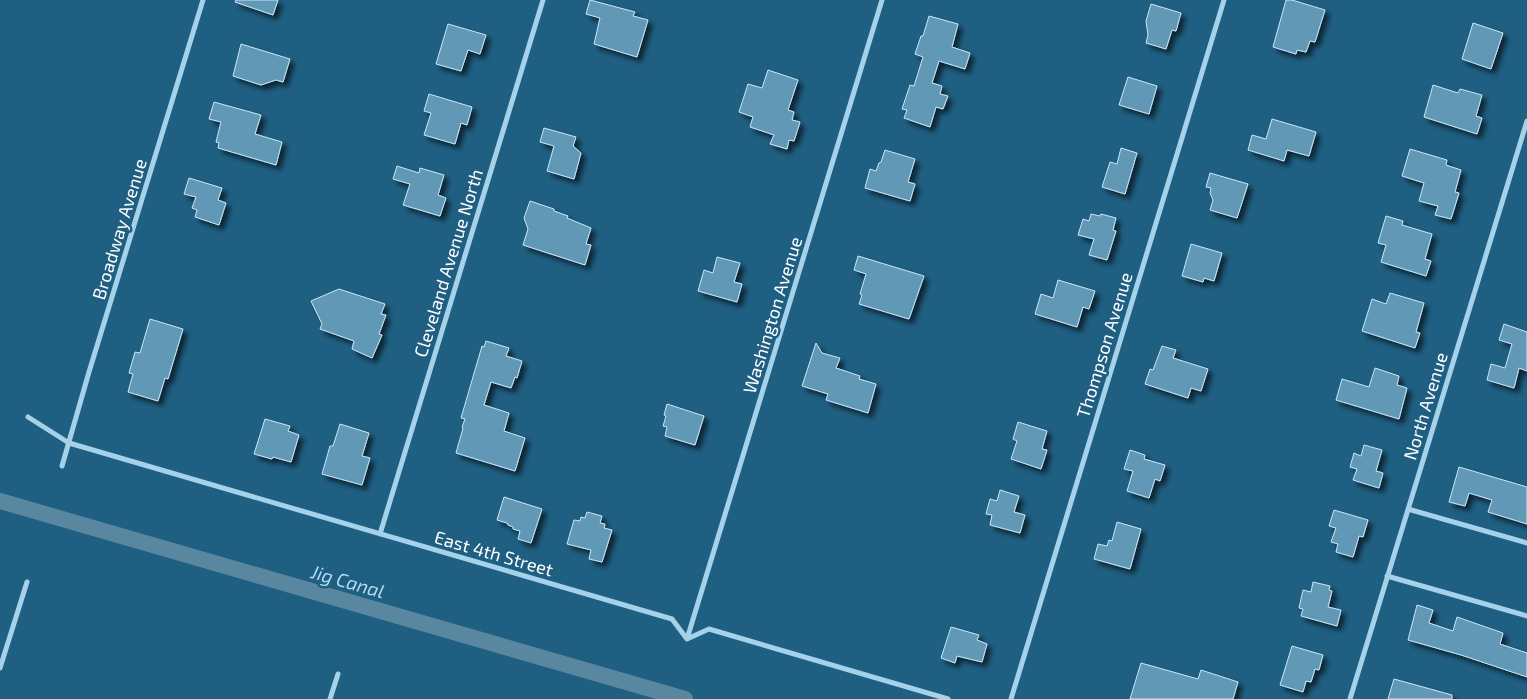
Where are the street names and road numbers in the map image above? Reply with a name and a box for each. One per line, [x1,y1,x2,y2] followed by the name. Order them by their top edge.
[87,156,151,302] street label: Broadway Avenue
[409,166,487,360] street label: Cleveland Avenue North
[738,234,806,396] street label: Washington Avenue
[1071,270,1137,420] street label: Thompson Avenue
[1398,350,1452,462] street label: North Avenue
[432,526,556,580] street label: East 4th Street

